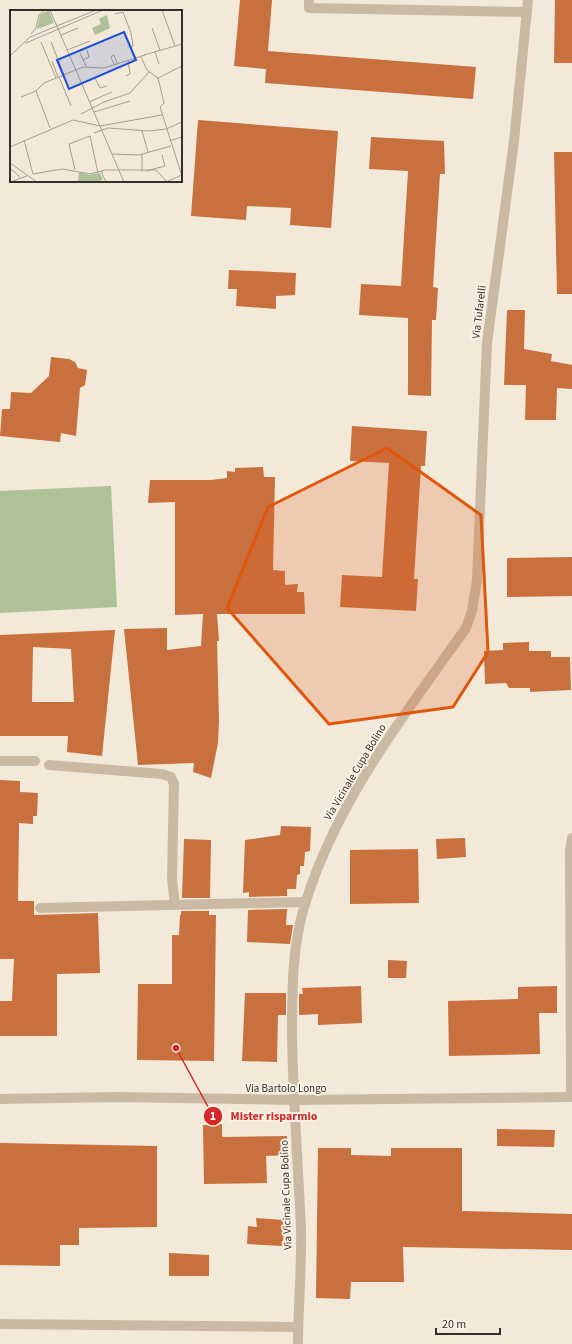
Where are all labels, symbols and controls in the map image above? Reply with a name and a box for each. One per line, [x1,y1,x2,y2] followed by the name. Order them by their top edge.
[10,10,182,182] inset map
[468,285,490,339] street label: Via Tufarelli
[320,721,390,823] street label: Via Vicinale Cupa Bolino
[246,1081,327,1096] street label: Via Bartolo Longo
[203,1104,326,1128] callout: Mister risparmio
[210,1108,216,1125] text: 1
[231,1108,318,1125] text: Mister risparmio
[277,1140,295,1250] street label: Via Vicinale Cupa Bolino
[436,1310,500,1336] scale bar
[442,1316,466,1333] text: 20 m

